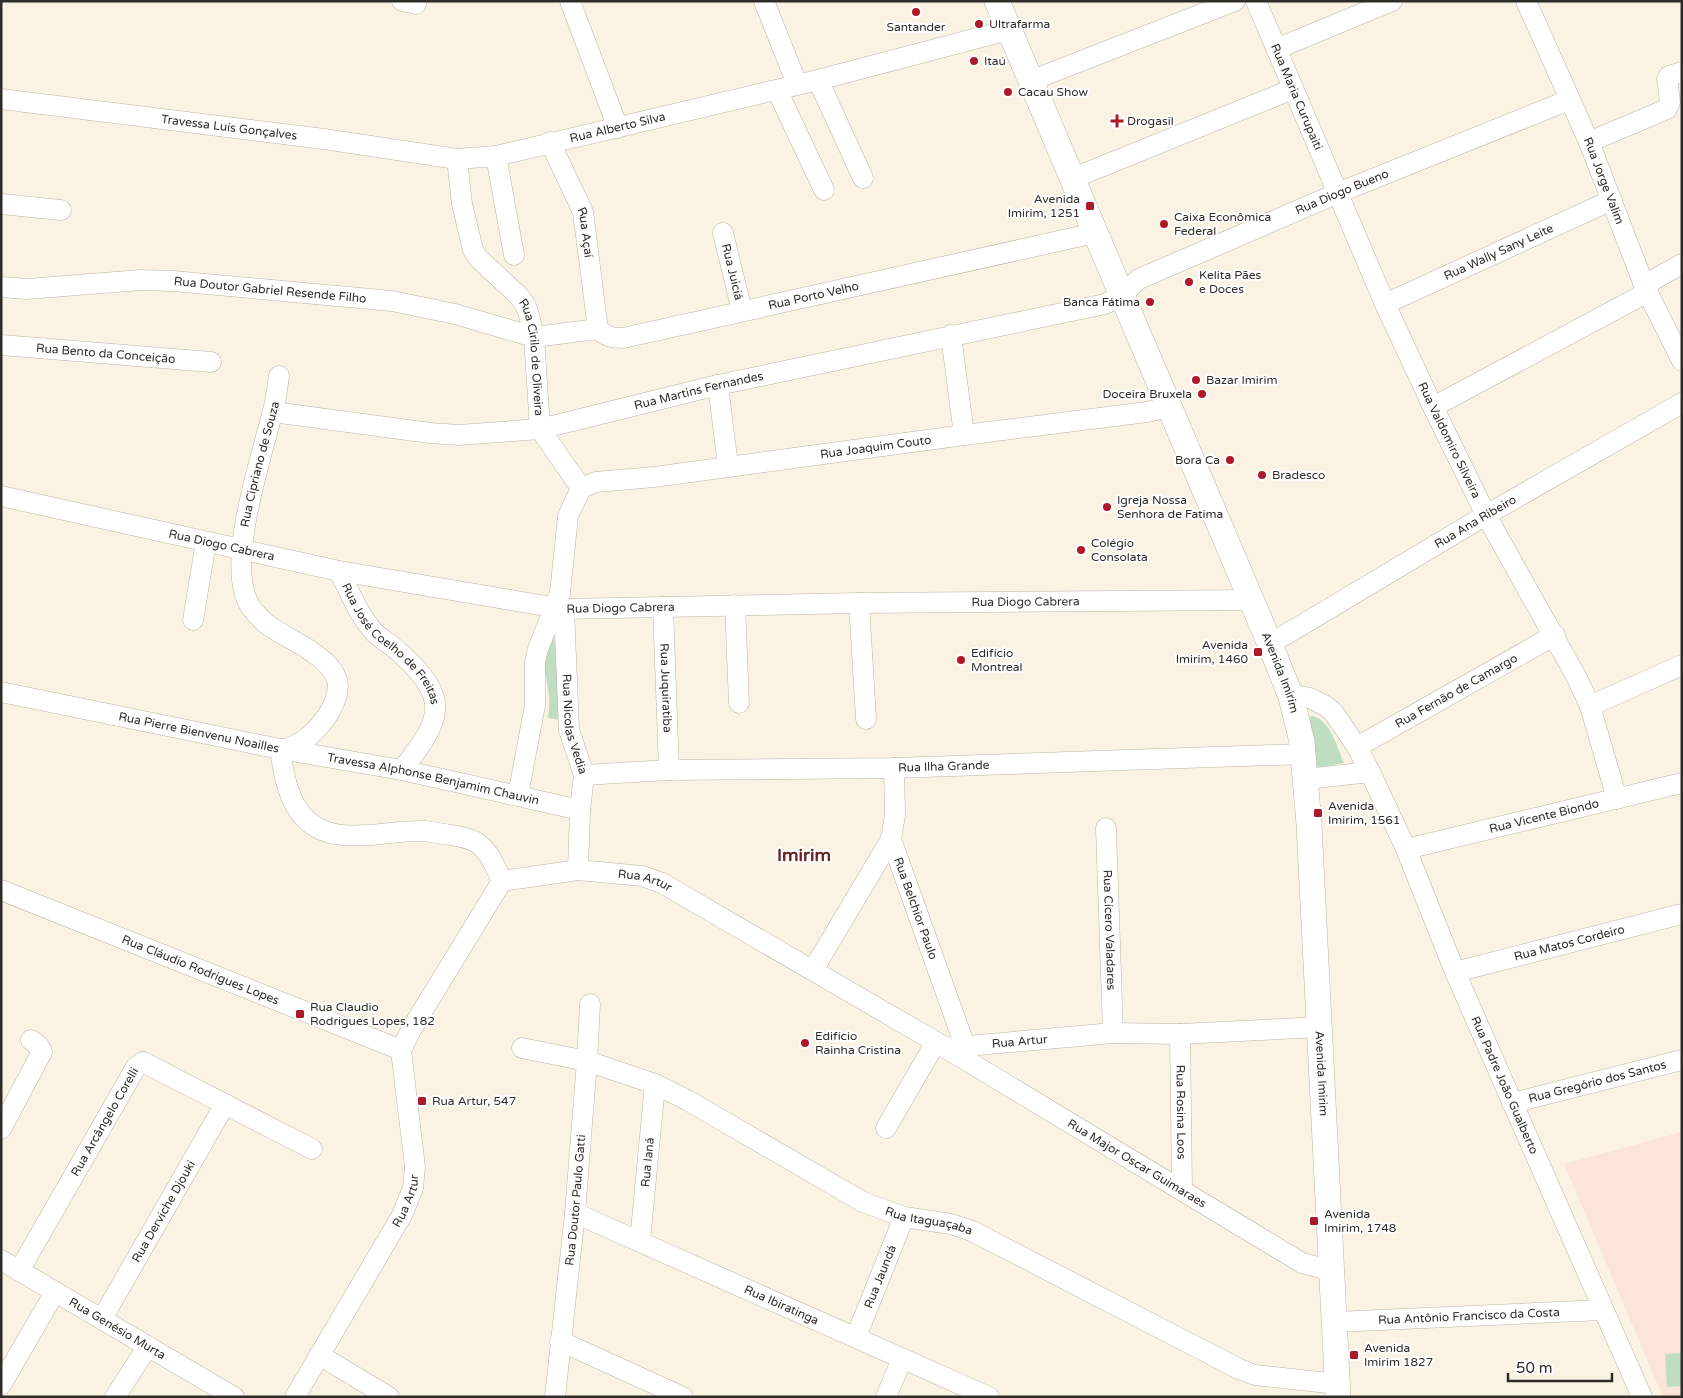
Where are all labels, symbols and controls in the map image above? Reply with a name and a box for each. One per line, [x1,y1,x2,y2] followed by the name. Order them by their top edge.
[910,6,922,18] marker: Santander
[989,17,1050,31] place label: Ultrafarma
[973,18,985,30] marker: Ultrafarma
[887,20,946,34] place label: Santander
[1268,42,1325,152] street label: Rua Maria Curupaiti
[984,54,1006,68] place label: Itaú
[968,55,980,67] marker: Itaú
[1018,85,1088,99] place label: Cacau Show
[1002,86,1014,98] marker: Cacau Show
[568,109,667,145] street label: Rua Alberto Silva
[160,112,298,143] street label: Travessa Luís Gonçalves
[1127,114,1174,128] place label: Drogasil
[1111,115,1123,127] marker: Drogasil
[1581,135,1627,226] street label: Rua Jorge Valim
[1293,166,1391,218] street label: Rua Diogo Bueno
[1008,192,1080,220] place label: Avenida Imirim, 1251
[1084,200,1096,212] marker: Avenida Imirim, 1251
[575,205,596,258] street label: Rua Açaí
[1174,210,1271,238] place label: Caixa Econômica Federal
[1158,218,1170,230] marker: Caixa Econômica Federal
[1442,221,1556,283] street label: Rua Wally Sany Leite
[719,242,746,302] street label: Rua Juiciá
[1199,268,1262,296] place label: Kelita Pães e Doces
[173,274,367,306] street label: Rua Doutor Gabriel Resende Filho
[1183,276,1195,288] marker: Kelita Pães e Doces
[767,279,860,313] street label: Rua Porto Velho
[1063,295,1140,309] place label: Banca Fátima
[516,296,546,417] street label: Rua Cirilo de Oliveira
[1144,296,1156,308] marker: Banca Fátima
[35,341,176,366] street label: Rua Bento da Conceição
[633,369,765,412] street label: Rua Martins Fernandes
[1206,373,1277,387] place label: Bazar Imirim
[1190,374,1202,386] marker: Bazar Imirim
[1415,380,1484,501] street label: Rua Valdomiro Silveira
[1102,387,1192,401] place label: Doceira Bruxela
[1196,388,1208,400] marker: Doceira Bruxela
[238,400,282,528] street label: Rua Cipriano de Souza
[819,433,932,461] street label: Rua Joaquim Couto
[1175,453,1220,467] place label: Bora Ca
[1224,454,1236,466] marker: Bora Ca
[1272,468,1325,482] place label: Bradesco
[1256,469,1268,481] marker: Bradesco
[1432,492,1519,551] street label: Rua Ana Ribeiro
[1117,493,1223,521] place label: Igreja Nossa Senhora de Fatima
[1101,501,1113,513] marker: Igreja Nossa Senhora de Fatima
[167,526,276,564] street label: Rua Diogo Cabrera
[1091,536,1148,564] place label: Colégio Consolata
[1075,544,1087,556] marker: Colégio Consolata
[339,581,442,706] street label: Rua José Coelho de Freitas
[971,594,1080,609] street label: Rua Diogo Cabrera
[566,600,675,616] street label: Rua Diogo Cabrera
[1259,630,1302,714] street label: Avenida Imirim
[1176,638,1248,666] place label: Avenida Imirim, 1460
[657,643,675,733] street label: Rua Juquiratiba
[971,646,1022,674] place label: Edifício Montreal
[1252,646,1264,658] marker: Avenida Imirim, 1460
[1393,651,1520,731] street label: Rua Fernão de Camargo
[955,654,967,666] marker: Edifício Montreal
[560,673,590,776] street label: Rua Nicolas Vedia
[117,709,281,756] street label: Rua Pierre Bienvenu Noailles
[326,750,540,808] street label: Travessa Alphonse Benjamim Chauvin
[898,758,990,775] street label: Rua Ilha Grande
[1488,796,1600,836] street label: Rua Vicente Biondo
[1328,799,1400,827] place label: Avenida Imirim, 1561
[1312,807,1324,819] marker: Avenida Imirim, 1561
[777,844,831,866] district label: Imirim
[891,855,941,961] street label: Rua Belchior Paulo
[617,867,675,894] street label: Rua Artur
[1100,869,1119,991] street label: Rua Cícero Valadares
[1513,922,1626,964] street label: Rua Matos Cordeiro
[120,932,281,1008] street label: Rua Cláudio Rodrigues Lopes
[310,1000,435,1028] place label: Rua Claudio Rodrigues Lopes, 182
[294,1008,306,1020] marker: Rua Claudio Rodrigues Lopes, 182
[1468,1014,1541,1156] street label: Rua Padre João Gualberto
[815,1029,901,1057] place label: Edifício Rainha Cristina
[1312,1031,1331,1116] street label: Avenida Imirim
[991,1032,1048,1051] street label: Rua Artur
[799,1037,811,1049] marker: Edifício Rainha Cristina
[1527,1057,1668,1106] street label: Rua Gregório dos Santos
[68,1065,141,1179] street label: Rua Arcângelo Corelli
[1173,1065,1189,1160] street label: Rua Rosina Loos
[432,1094,516,1108] place label: Rua Artur, 547
[416,1095,428,1107] marker: Rua Artur, 547
[1065,1116,1209,1211] street label: Rua Major Oscar Guimaraes
[562,1134,588,1266] street label: Rua Doutor Paulo Gatti
[638,1137,657,1188] street label: Rua Ianá
[129,1158,198,1265] street label: Rua Derviche Djouki
[389,1173,421,1230] street label: Rua Artur
[883,1204,974,1238] street label: Rua Itaguaçaba
[1324,1207,1396,1235] place label: Avenida Imirim, 1748
[1308,1215,1320,1227] marker: Avenida Imirim, 1748
[861,1243,899,1310] street label: Rua Jaundá
[742,1282,821,1327] street label: Rua Ibiratinga
[67,1295,168,1362] street label: Rua Genésio Murta
[1378,1305,1560,1327] street label: Rua Antônio Francisco da Costa
[1364,1341,1433,1369] place label: Avenida Imirim 1827
[1348,1349,1360,1361] marker: Avenida Imirim 1827
[1508,1350,1612,1382] scale bar
[1516,1359,1553,1377] text: 50 m

